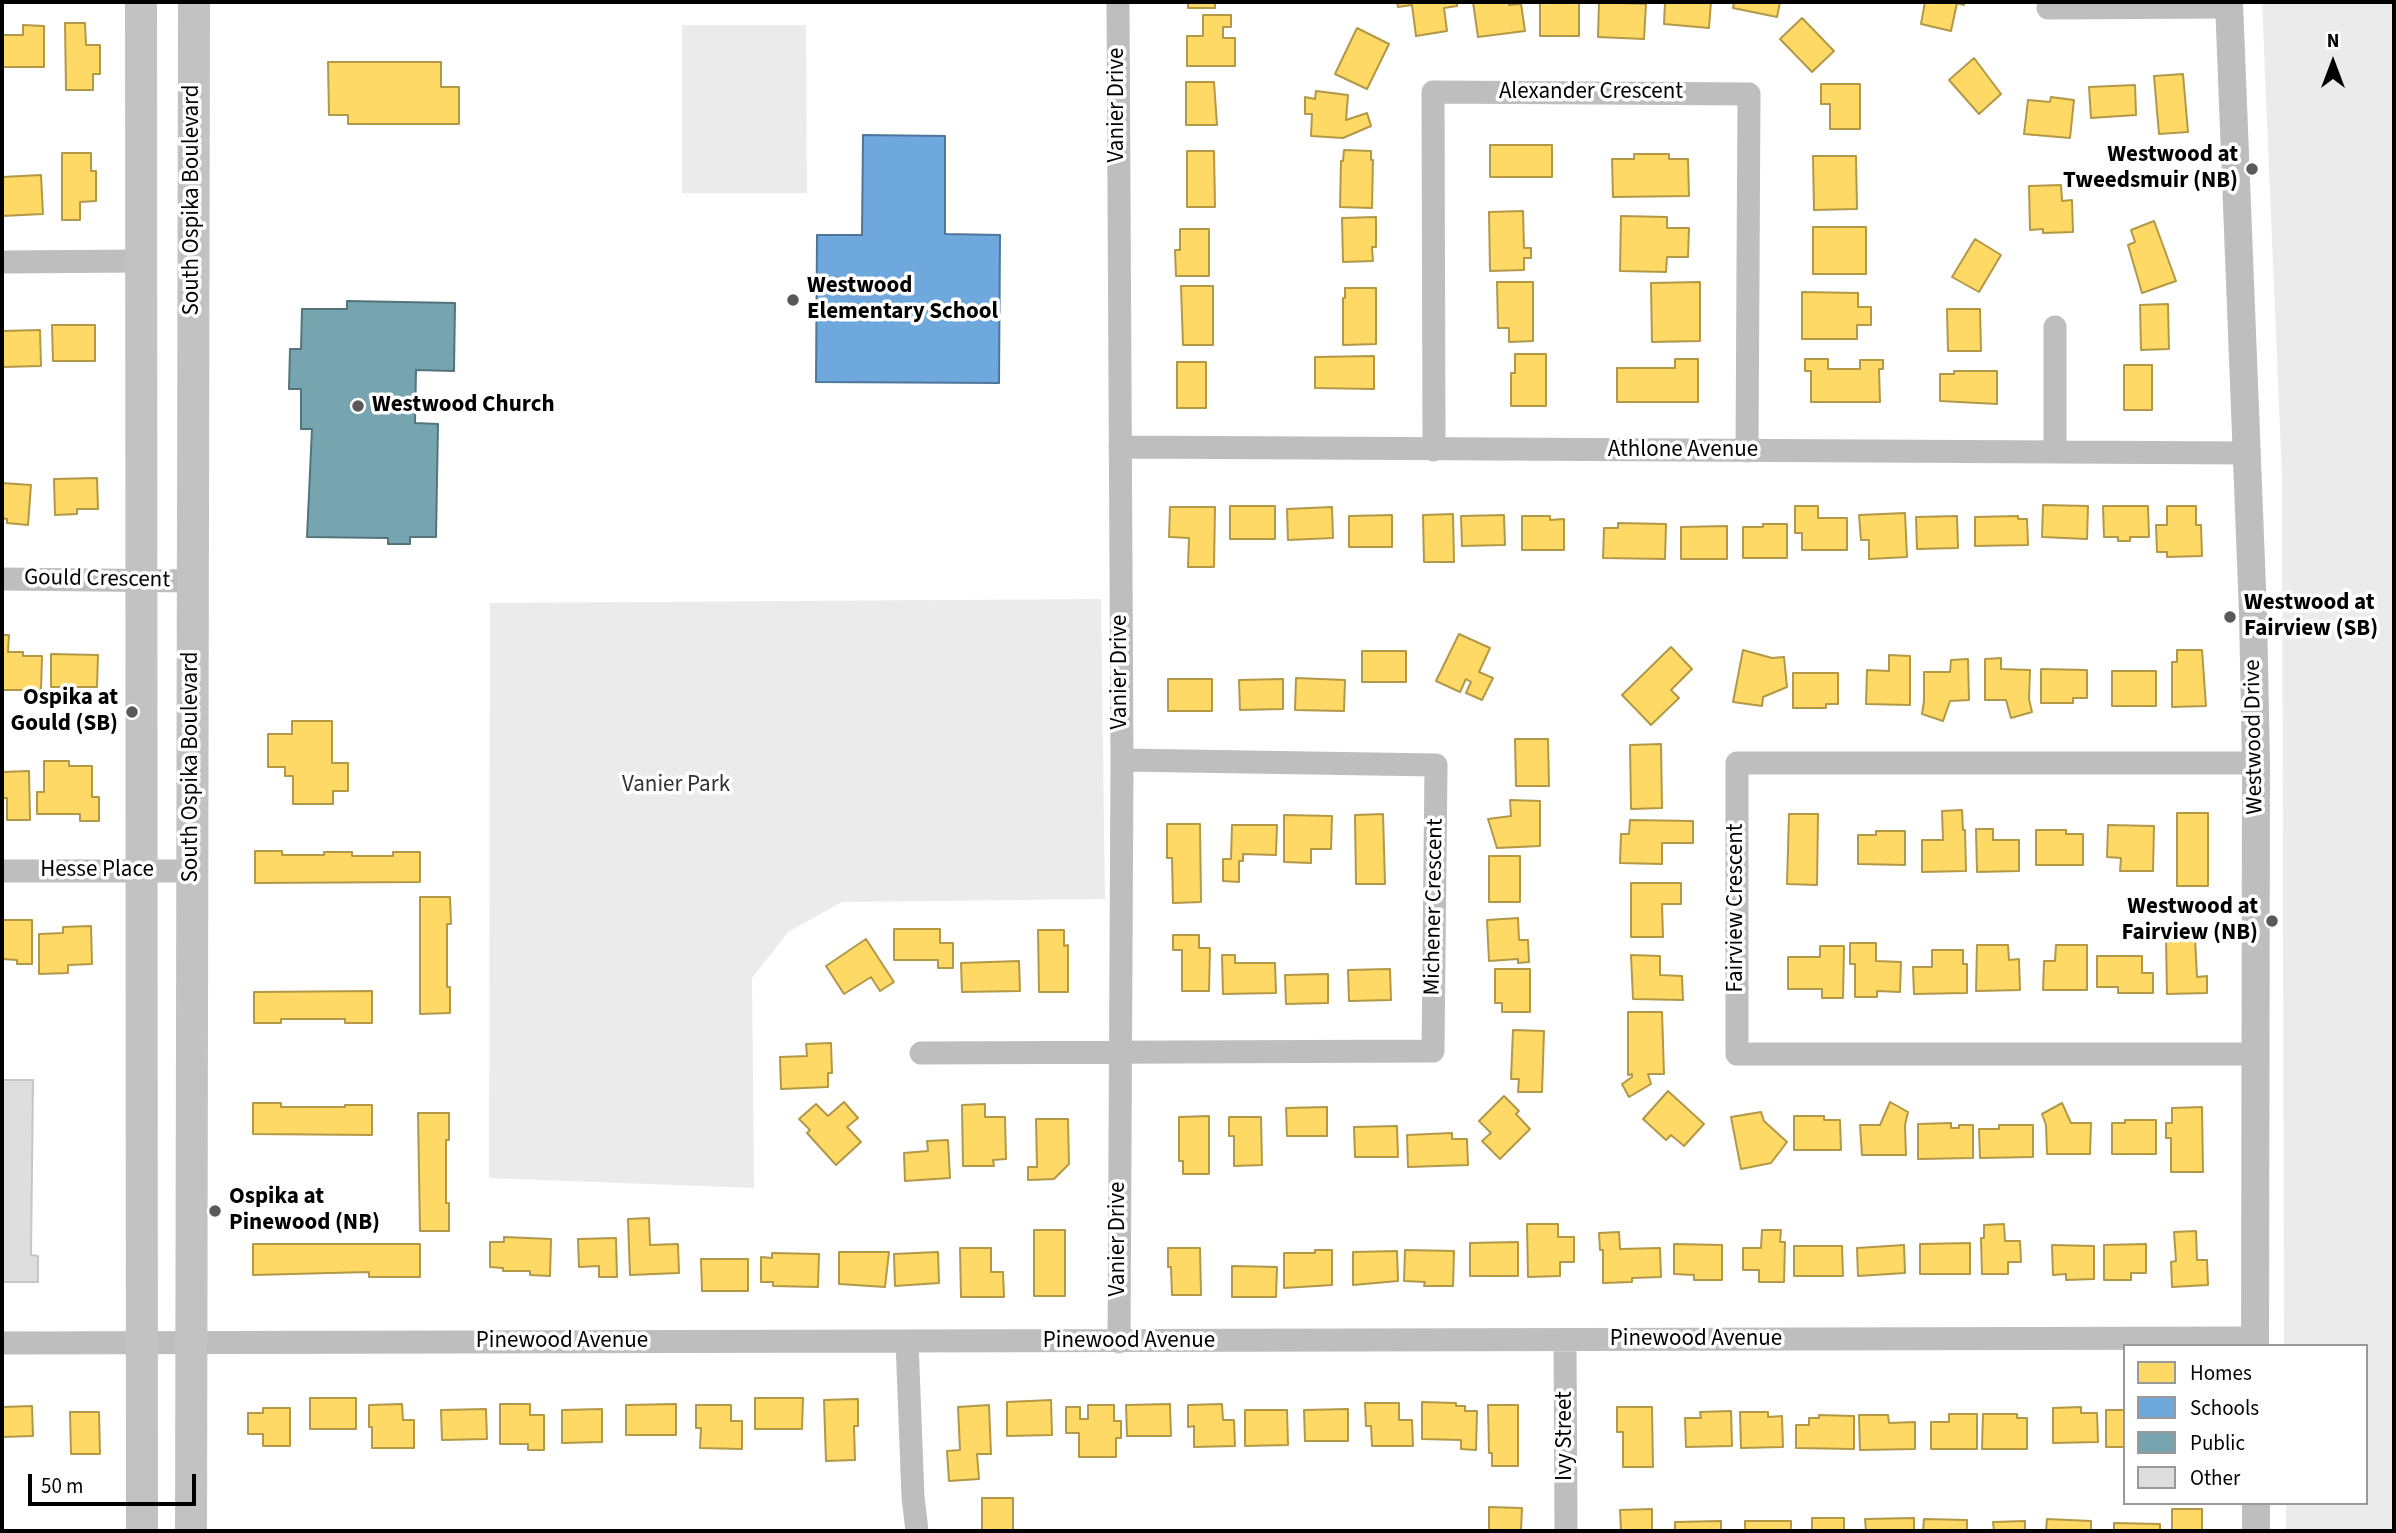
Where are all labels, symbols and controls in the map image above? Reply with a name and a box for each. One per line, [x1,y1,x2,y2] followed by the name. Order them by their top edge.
[2298,28,2368,98] north arrow
[2327,28,2339,55] text: N
[1104,47,1132,163] street label: Vanier Drive
[1499,79,1683,107] street label: Alexander Crescent
[179,84,207,316] street label: South Ospika Boulevard
[2063,142,2238,196] place label: Westwood at Tweedsmuir (NB)
[2244,161,2260,177] marker: Westwood at Tweedsmuir (NB)
[807,273,998,327] place label: Westwood Elementary School
[785,292,801,308] marker: Westwood Elementary School
[372,392,555,420] place label: Westwood Church
[350,398,366,414] marker: Westwood Church
[1608,437,1758,465] street label: Athlone Avenue
[24,565,170,595] street label: Gould Crescent
[2244,590,2378,644] place label: Westwood at Fairview (SB)
[2222,609,2238,625] marker: Westwood at Fairview (SB)
[1107,614,1135,730] street label: Vanier Drive
[178,651,206,883] street label: South Ospika Boulevard
[2240,659,2270,815] street label: Westwood Drive
[11,685,118,739] place label: Ospika at Gould (SB)
[124,704,140,720] marker: Ospika at Gould (SB)
[622,772,730,800] park label: Vanier Park
[1420,818,1450,996] street label: Michener Crescent
[1723,823,1751,993] street label: Fairview Crescent
[40,857,154,885] street label: Hesse Place
[2121,894,2258,948] place label: Westwood at Fairview (NB)
[2264,913,2280,929] marker: Westwood at Fairview (NB)
[1105,1181,1133,1297] street label: Vanier Drive
[229,1184,380,1238] place label: Ospika at Pinewood (NB)
[207,1203,223,1219] marker: Ospika at Pinewood (NB)
[1610,1326,1782,1354] street label: Pinewood Avenue
[476,1328,648,1356] street label: Pinewood Avenue
[1043,1328,1215,1356] street label: Pinewood Avenue
[2123,1344,2368,1505] legend
[2190,1358,2252,1388] text: Homes
[1552,1391,1580,1481] street label: Ivy Street
[2190,1393,2259,1423] text: Schools
[2190,1428,2245,1458] text: Public
[32,1460,200,1504] scale bar
[2190,1463,2240,1493] text: Other
[41,1471,83,1501] text: 50 m

